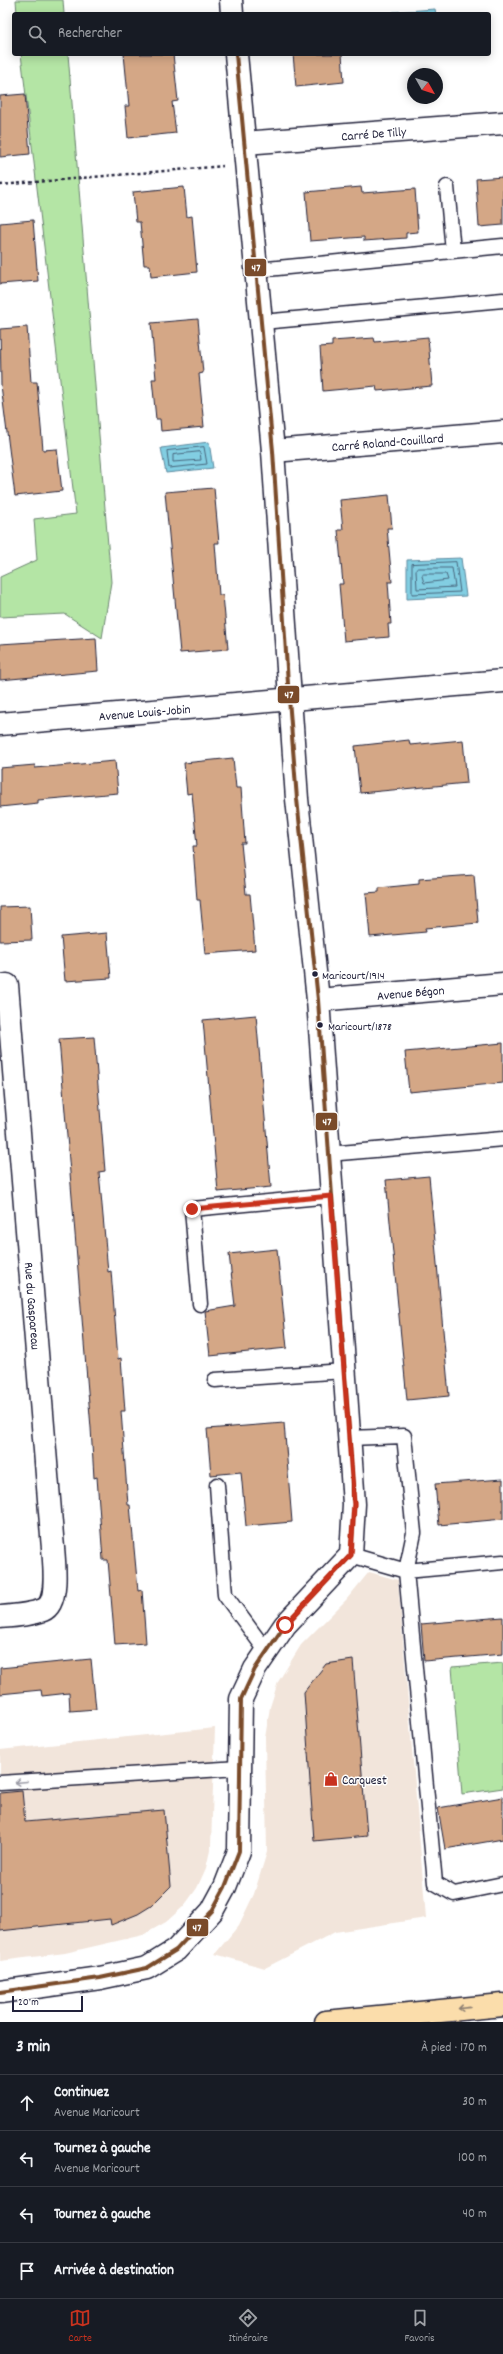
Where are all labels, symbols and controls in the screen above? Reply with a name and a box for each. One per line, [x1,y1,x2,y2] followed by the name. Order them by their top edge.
[12,12,491,56] search box
[26,23,48,45] icon: search
[58,23,122,45] text: Rechercher
[407,68,443,104] north arrow
[341,123,408,147] street label: Carré De Tilly
[244,258,267,277] line badge: 47
[252,261,261,277] text: 47
[331,430,445,458] street label: Carré Roland-Couillard
[277,685,300,704] line badge: 47
[285,688,294,704] text: 47
[98,701,191,728] street label: Avenue Louis-Jobin
[322,968,385,985] place label: Maricourt/1914
[310,969,320,979] marker: Maricourt/1914
[376,982,445,1007] street label: Avenue Bégon
[328,1019,392,1036] place label: Maricourt/1878
[315,1020,325,1030] marker: Maricourt/1878
[315,1112,338,1131] line badge: 47
[323,1115,332,1131] text: 47
[183,1200,201,1218] route end
[18,1261,44,1351] street label: Rue du Gaspareau
[276,1616,294,1634] route start
[323,1771,339,1787] shop icon: Carquest
[342,1772,387,1791] place label: Carquest
[15,1778,28,1785] one-way arrow
[186,1918,209,1937] line badge: 47
[193,1921,202,1937] text: 47
[12,1994,83,2013] scale bar
[18,1995,39,2011] text: 20 m
[458,2005,471,2012] one-way arrow
[16,2036,50,2060] text: 3 min
[421,2039,487,2058] text: À pied · 170 m
[54,2082,109,2104] text: Continuez
[16,2092,38,2114] icon: ahead
[462,2093,487,2112] text: 30 m
[54,2104,140,2123] text: Avenue Maricourt
[54,2138,151,2160] text: Tournez à gauche
[16,2148,38,2170] icon: left
[458,2149,487,2168] text: 100 m
[54,2160,140,2179] text: Avenue Maricourt
[16,2204,38,2226] icon: left
[54,2204,151,2226] text: Tournez à gauche
[463,2205,487,2224] text: 40 m
[16,2260,38,2282] icon: arrive
[54,2260,174,2282] text: Arrivée à destination
[68,2307,92,2347] tab: Carte
[228,2307,268,2347] tab: Itinéraire
[404,2307,435,2347] tab: Favoris

